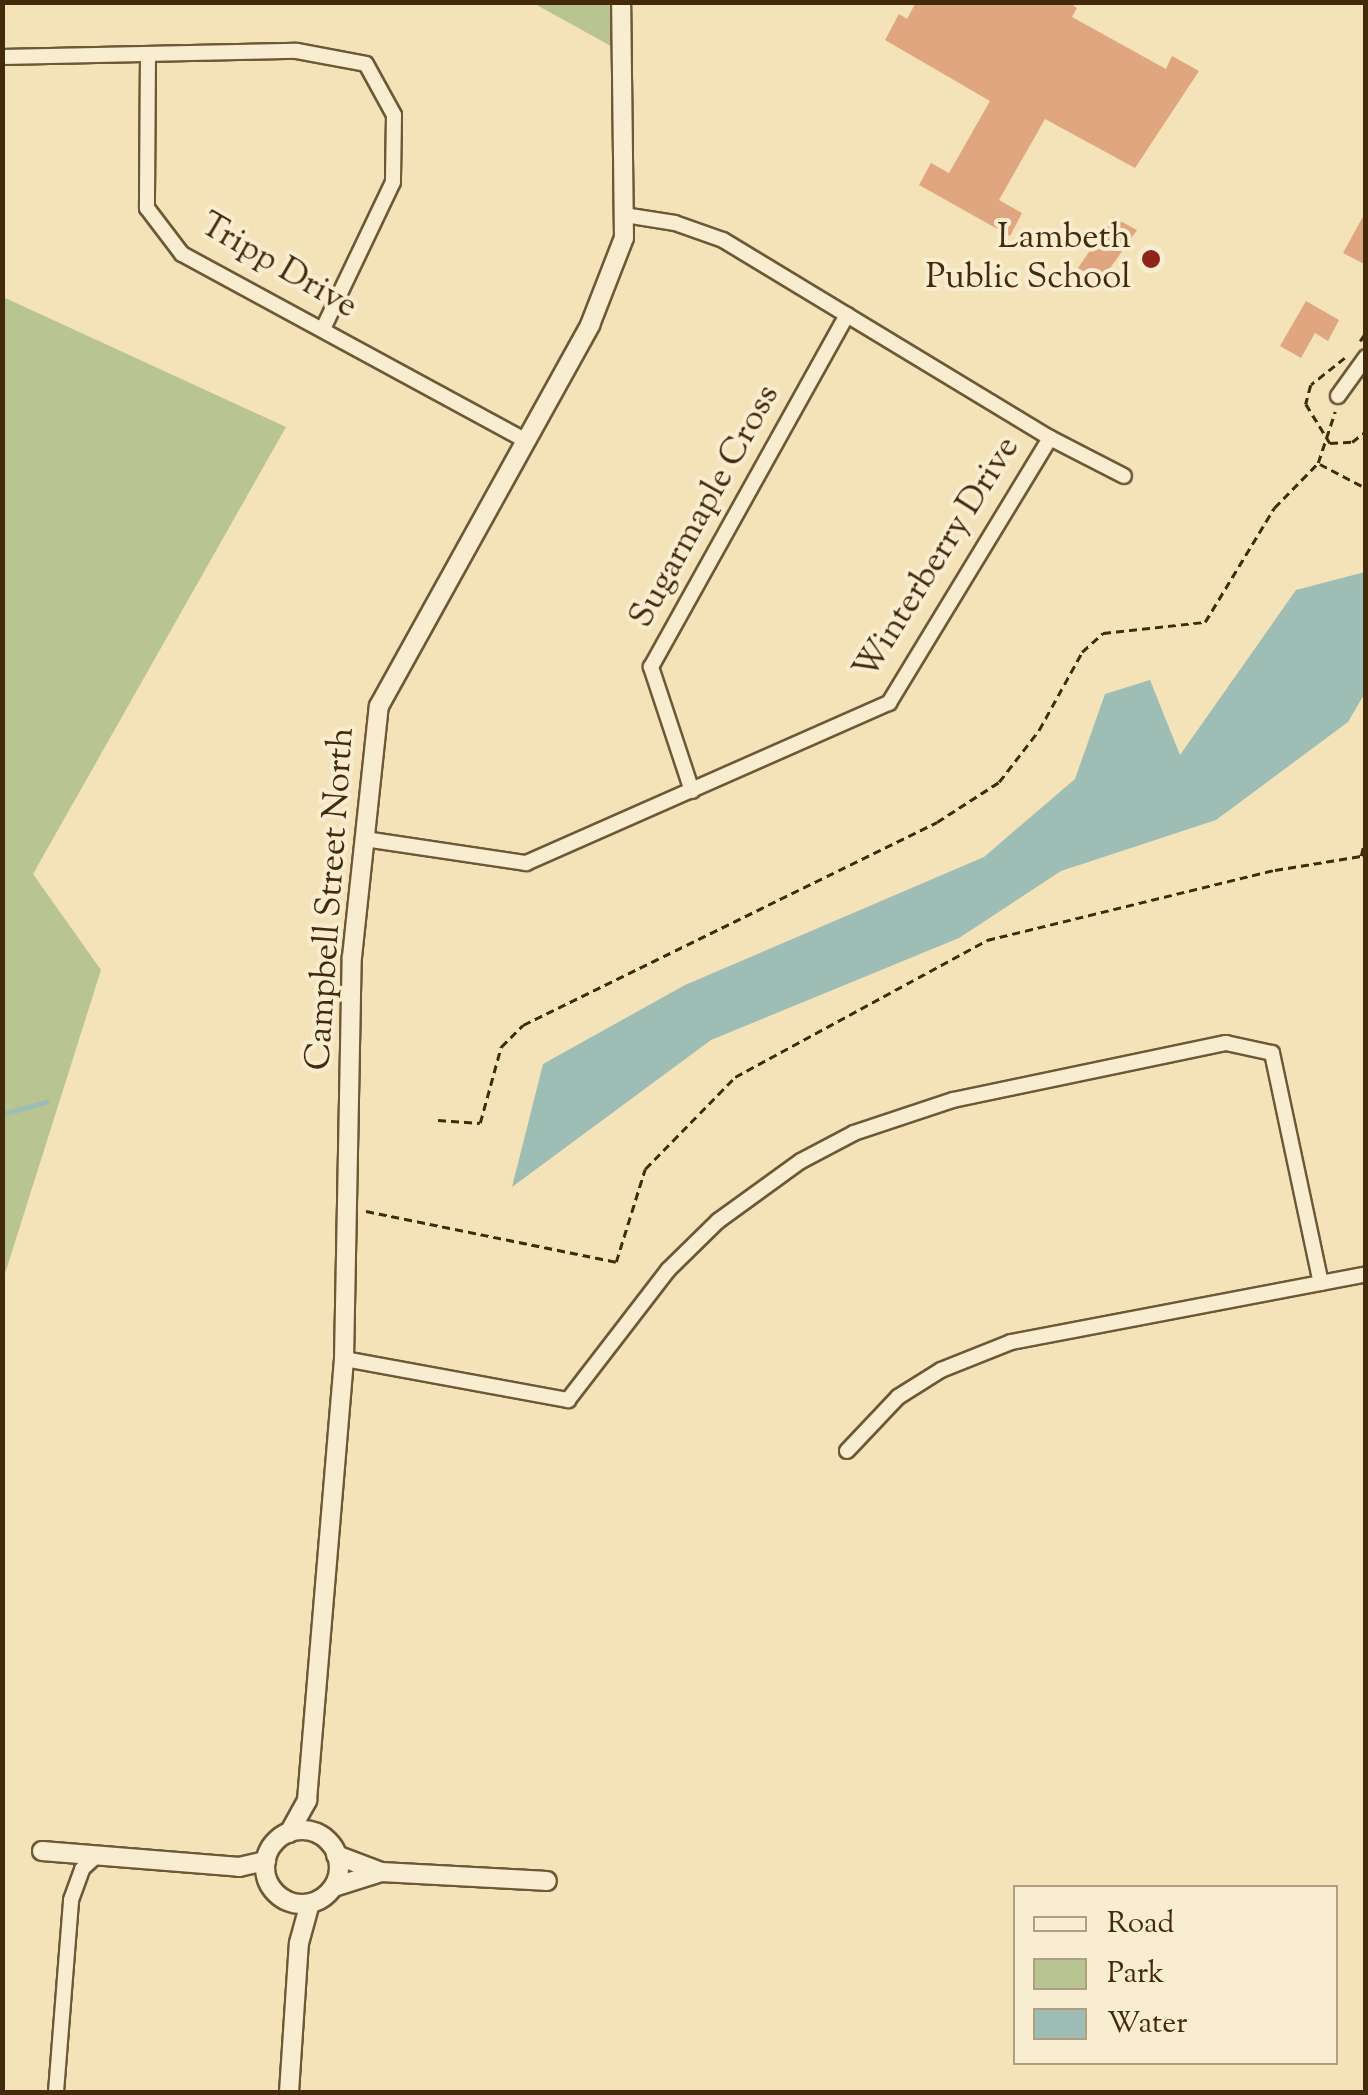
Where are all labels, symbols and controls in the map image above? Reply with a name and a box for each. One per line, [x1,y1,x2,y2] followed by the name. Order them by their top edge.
[192,205,364,329] street label: Tripp Drive
[926,218,1131,300] place label: Lambeth Public School
[1140,248,1162,270] marker: Lambeth Public School
[622,378,790,636] street label: Sugarmaple Cross
[846,430,1030,688] street label: Winterberry Drive
[299,726,365,1072] street label: Campbell Street North
[1013,1885,1338,2065] legend
[1107,1903,1174,1946] text: Road
[1107,1953,1164,1996] text: Park
[1107,2003,1188,2046] text: Water

